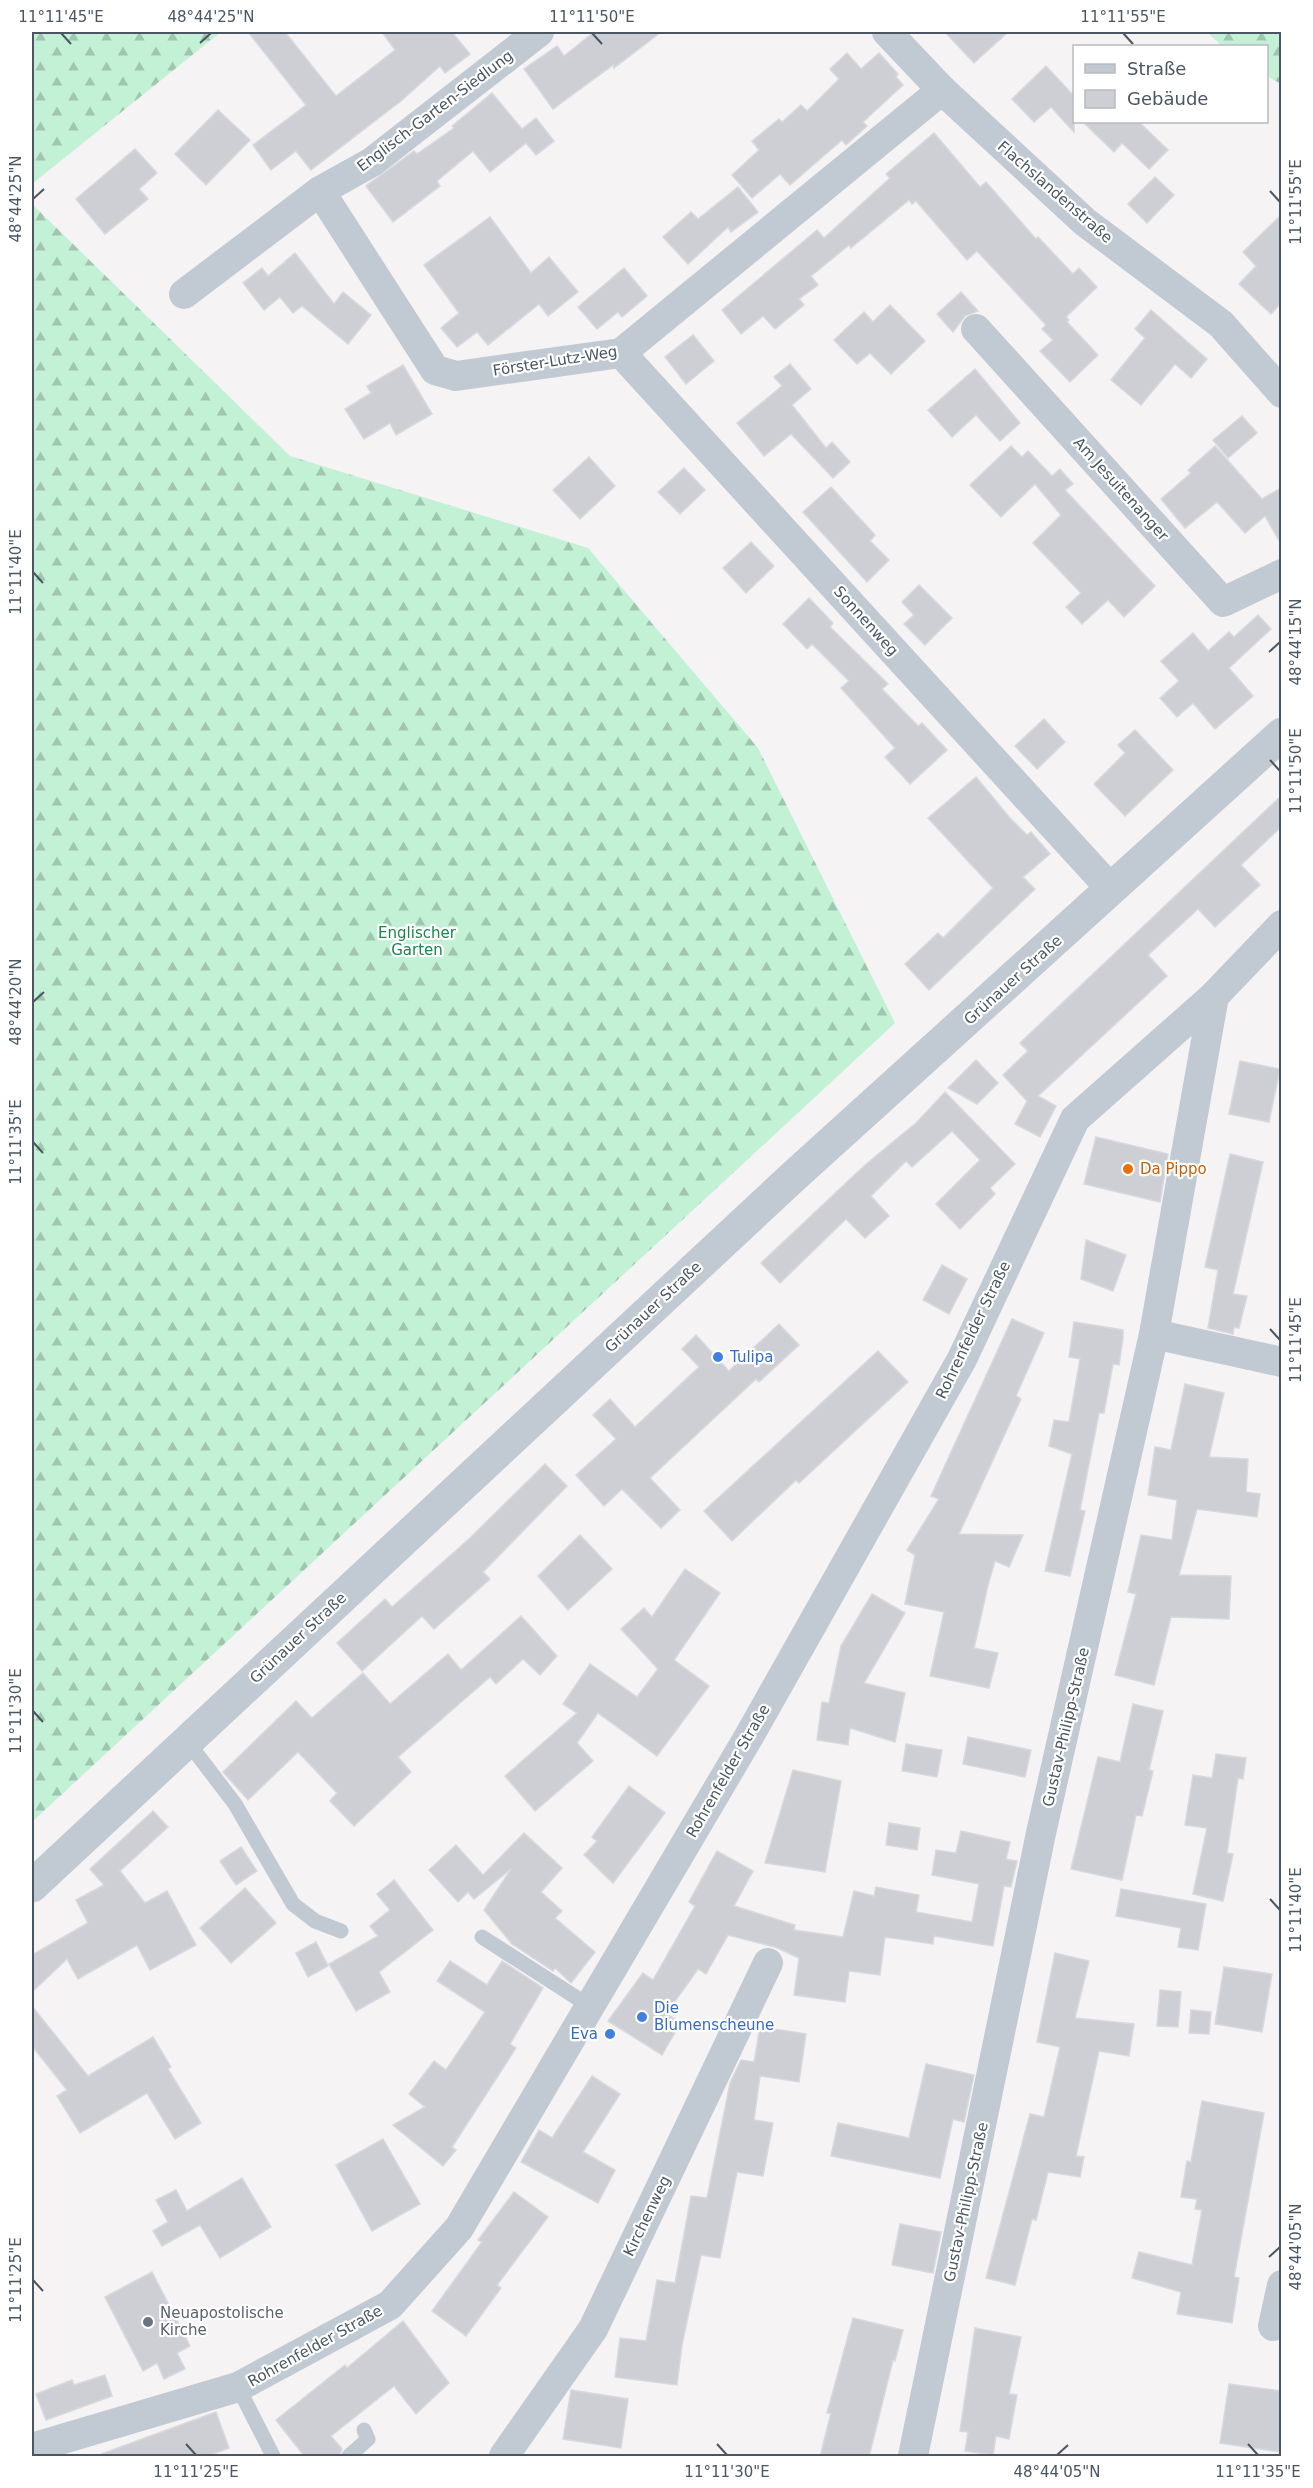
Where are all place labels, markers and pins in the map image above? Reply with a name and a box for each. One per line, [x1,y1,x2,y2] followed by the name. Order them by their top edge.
[1140,1160,1207,1178] place label: Da Pippo
[1121,1162,1135,1176] marker: Da Pippo
[729,1348,773,1366] place label: Tulipa
[711,1350,725,1364] marker: Tulipa
[654,1999,774,2034] place label: Die Blumenscheune
[635,2010,649,2024] marker: Die Blumenscheune
[570,2025,598,2043] place label: Eva
[603,2027,617,2041] marker: Eva
[160,2304,284,2339] place label: Neuapostolische Kirche
[141,2315,155,2329] marker: Neuapostolische Kirche

